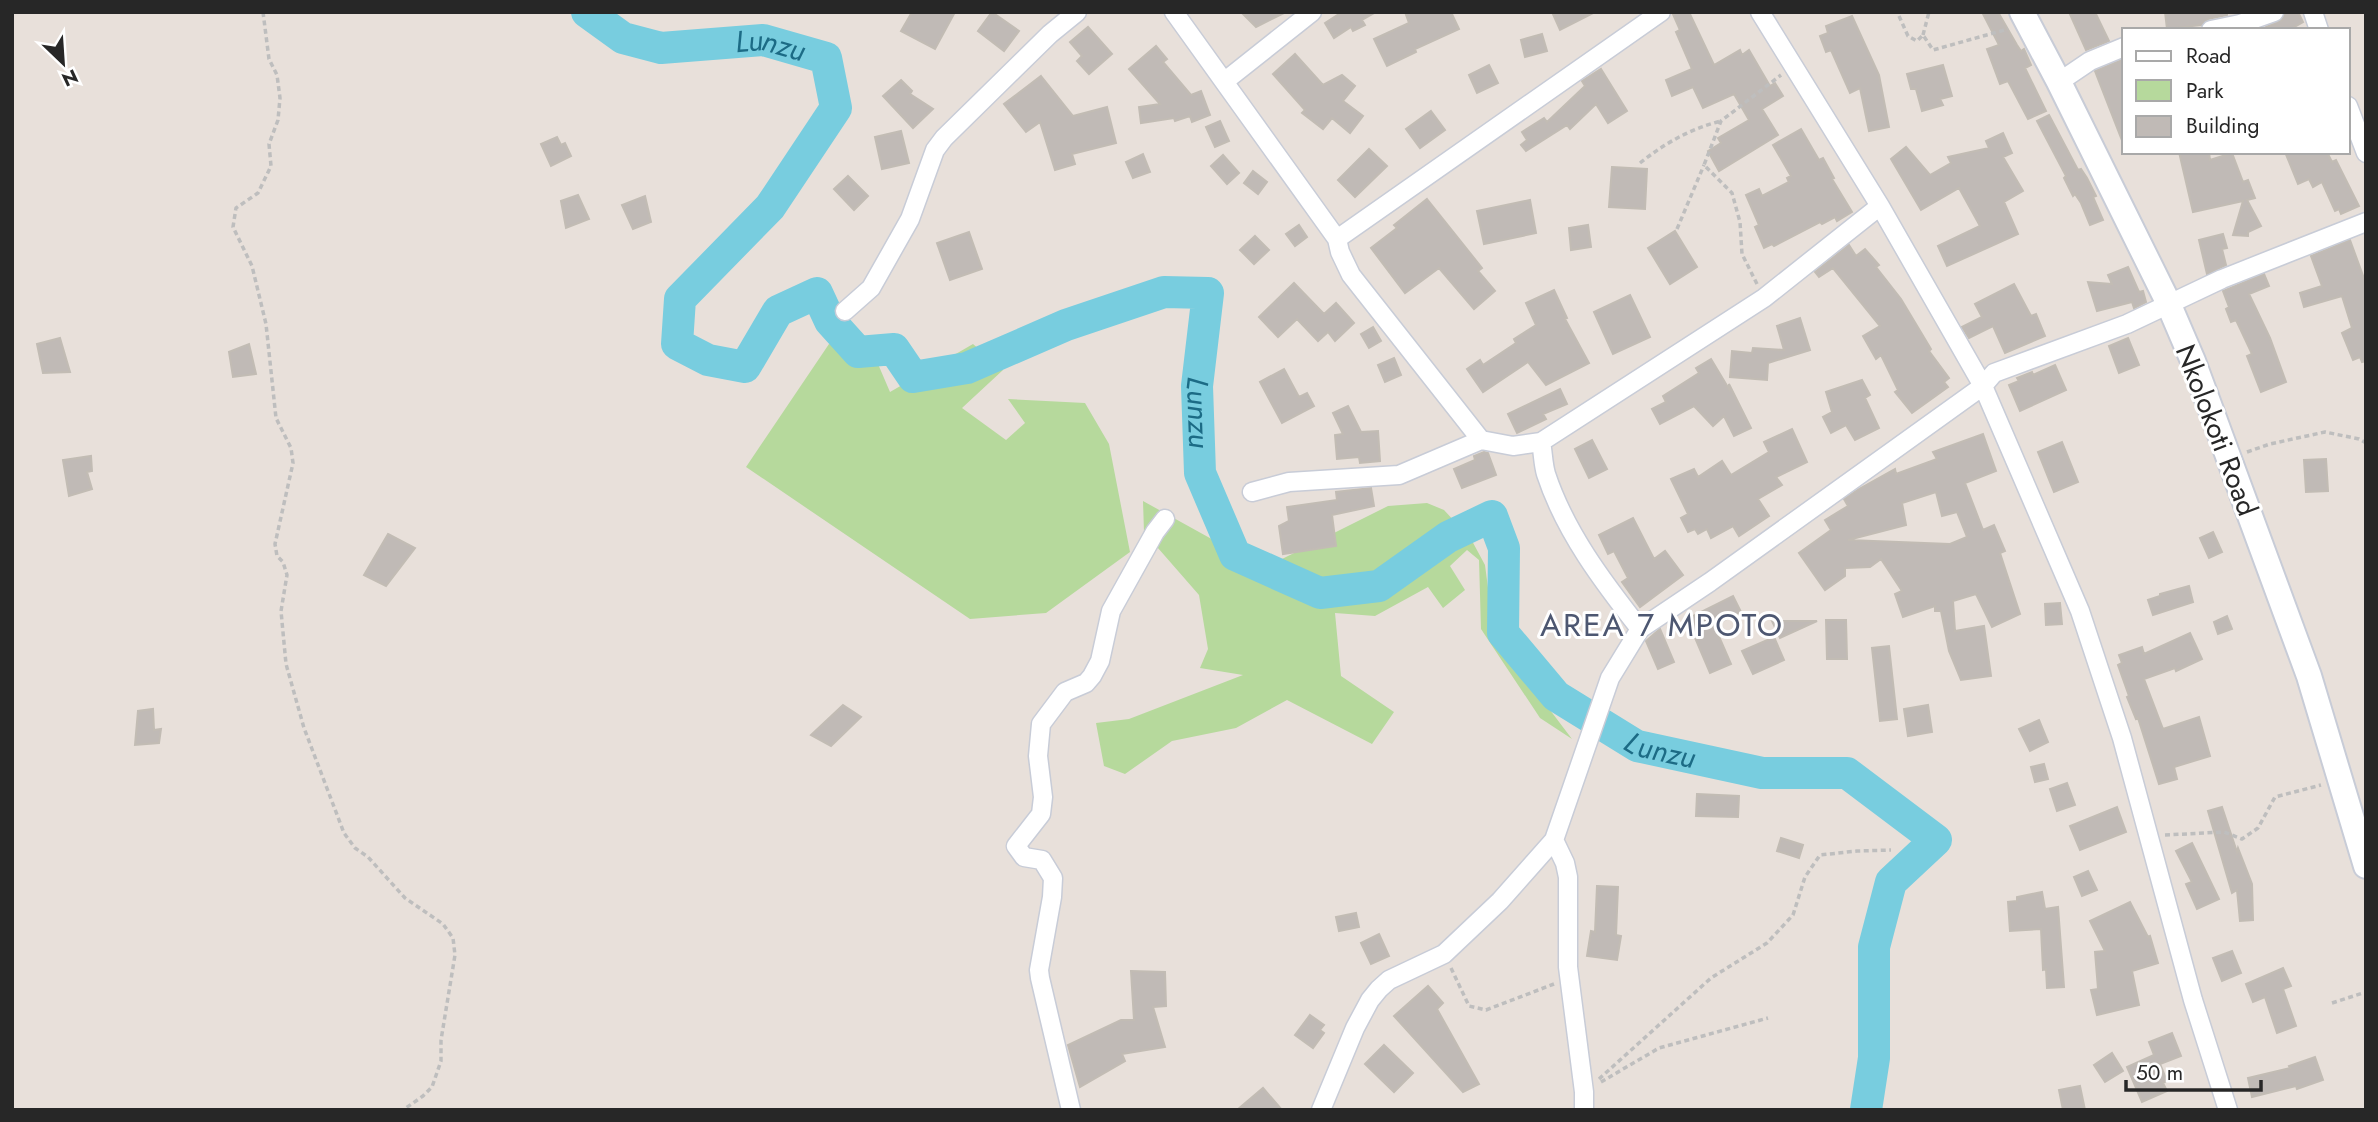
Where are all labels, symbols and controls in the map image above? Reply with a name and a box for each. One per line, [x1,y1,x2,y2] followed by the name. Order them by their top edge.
[734,18,811,72] water label: Lunzu
[28,28,98,98] north arrow
[2122,28,2350,154] legend
[2186,41,2231,71] text: Road
[57,63,83,93] text: N
[2186,76,2224,106] text: Park
[2186,111,2259,141] text: Building
[2165,339,2268,522] street label: Nkolokoti Road
[1176,375,1221,449] water label: Lunzu
[1540,602,1784,648] district label: AREA 7 MPOTO
[1616,721,1700,779] water label: Lunzu
[2126,1048,2261,1092] scale bar
[2136,1058,2183,1088] text: 50 m

